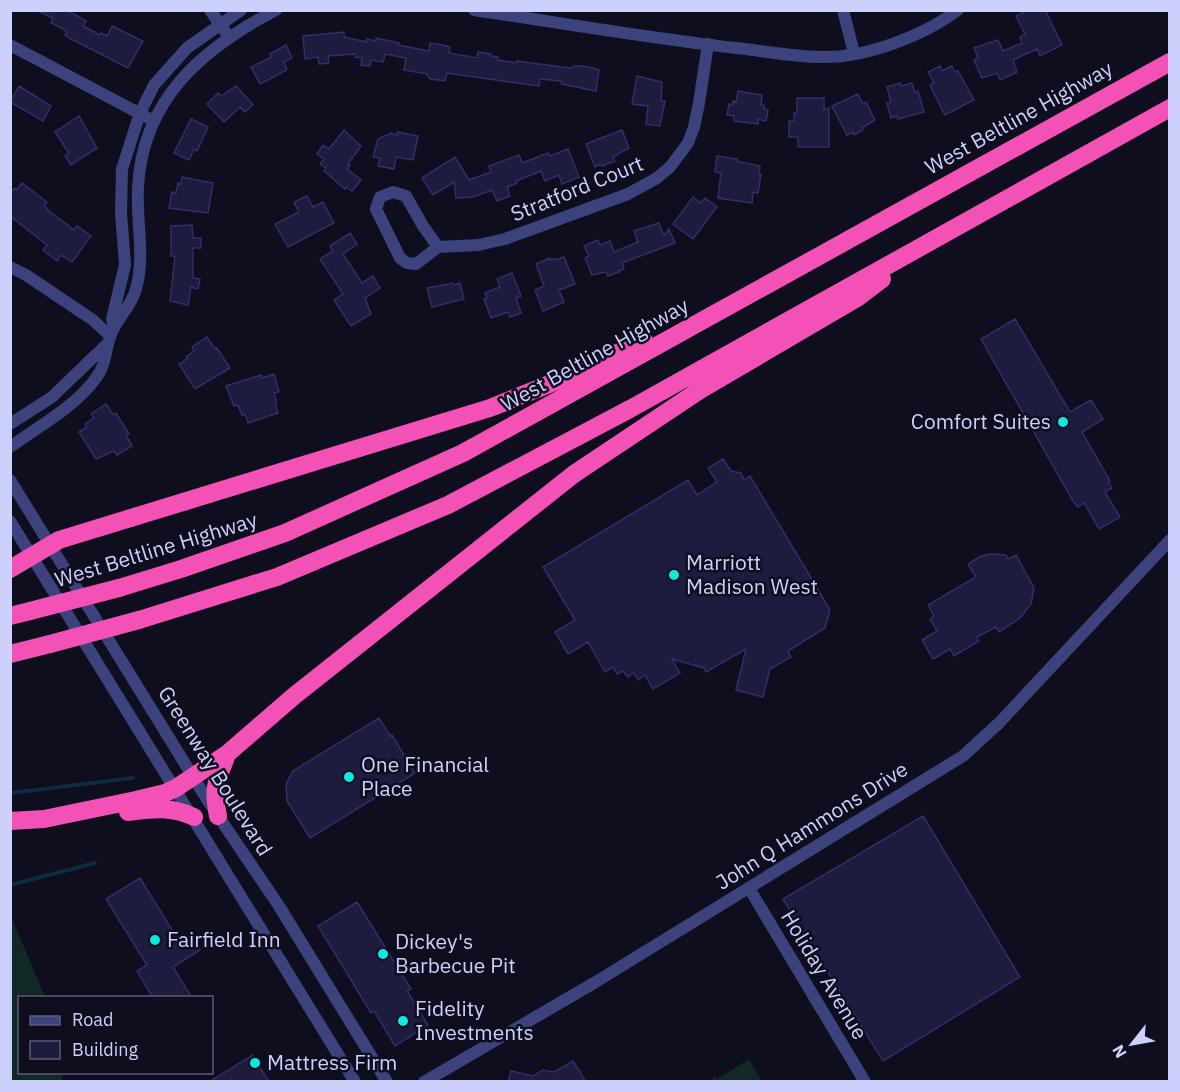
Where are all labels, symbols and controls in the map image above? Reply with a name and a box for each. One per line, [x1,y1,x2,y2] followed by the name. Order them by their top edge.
[920,54,1118,180] street label: West Beltline Highway
[506,149,647,227] street label: Stratford Court
[496,291,694,417] street label: West Beltline Highway
[911,407,1051,435] place label: Comfort Suites
[1056,415,1070,429] marker: Comfort Suites
[51,505,261,593] street label: West Beltline Highway
[686,548,818,600] place label: Marriott Madison West
[667,568,681,582] marker: Marriott Madison West
[152,680,279,861] street label: Greenway Boulevard
[361,750,489,802] place label: One Financial Place
[710,755,913,896] street label: John Q Hammons Drive
[342,770,356,784] marker: One Financial Place
[775,905,875,1044] street label: Holiday Avenue
[167,925,281,953] place label: Fairfield Inn
[395,927,516,979] place label: Dickey's Barbecue Pit
[148,933,162,947] marker: Fairfield Inn
[376,947,390,961] marker: Dickey's Barbecue Pit
[415,994,534,1046] place label: Fidelity Investments
[18,996,213,1074] legend
[72,1008,113,1031] text: Road
[396,1014,410,1028] marker: Fidelity Investments
[1102,1014,1162,1074] north arrow
[72,1038,139,1061] text: Building
[1108,1042,1131,1062] text: N
[267,1048,397,1076] place label: Mattress Firm
[248,1056,262,1070] marker: Mattress Firm

